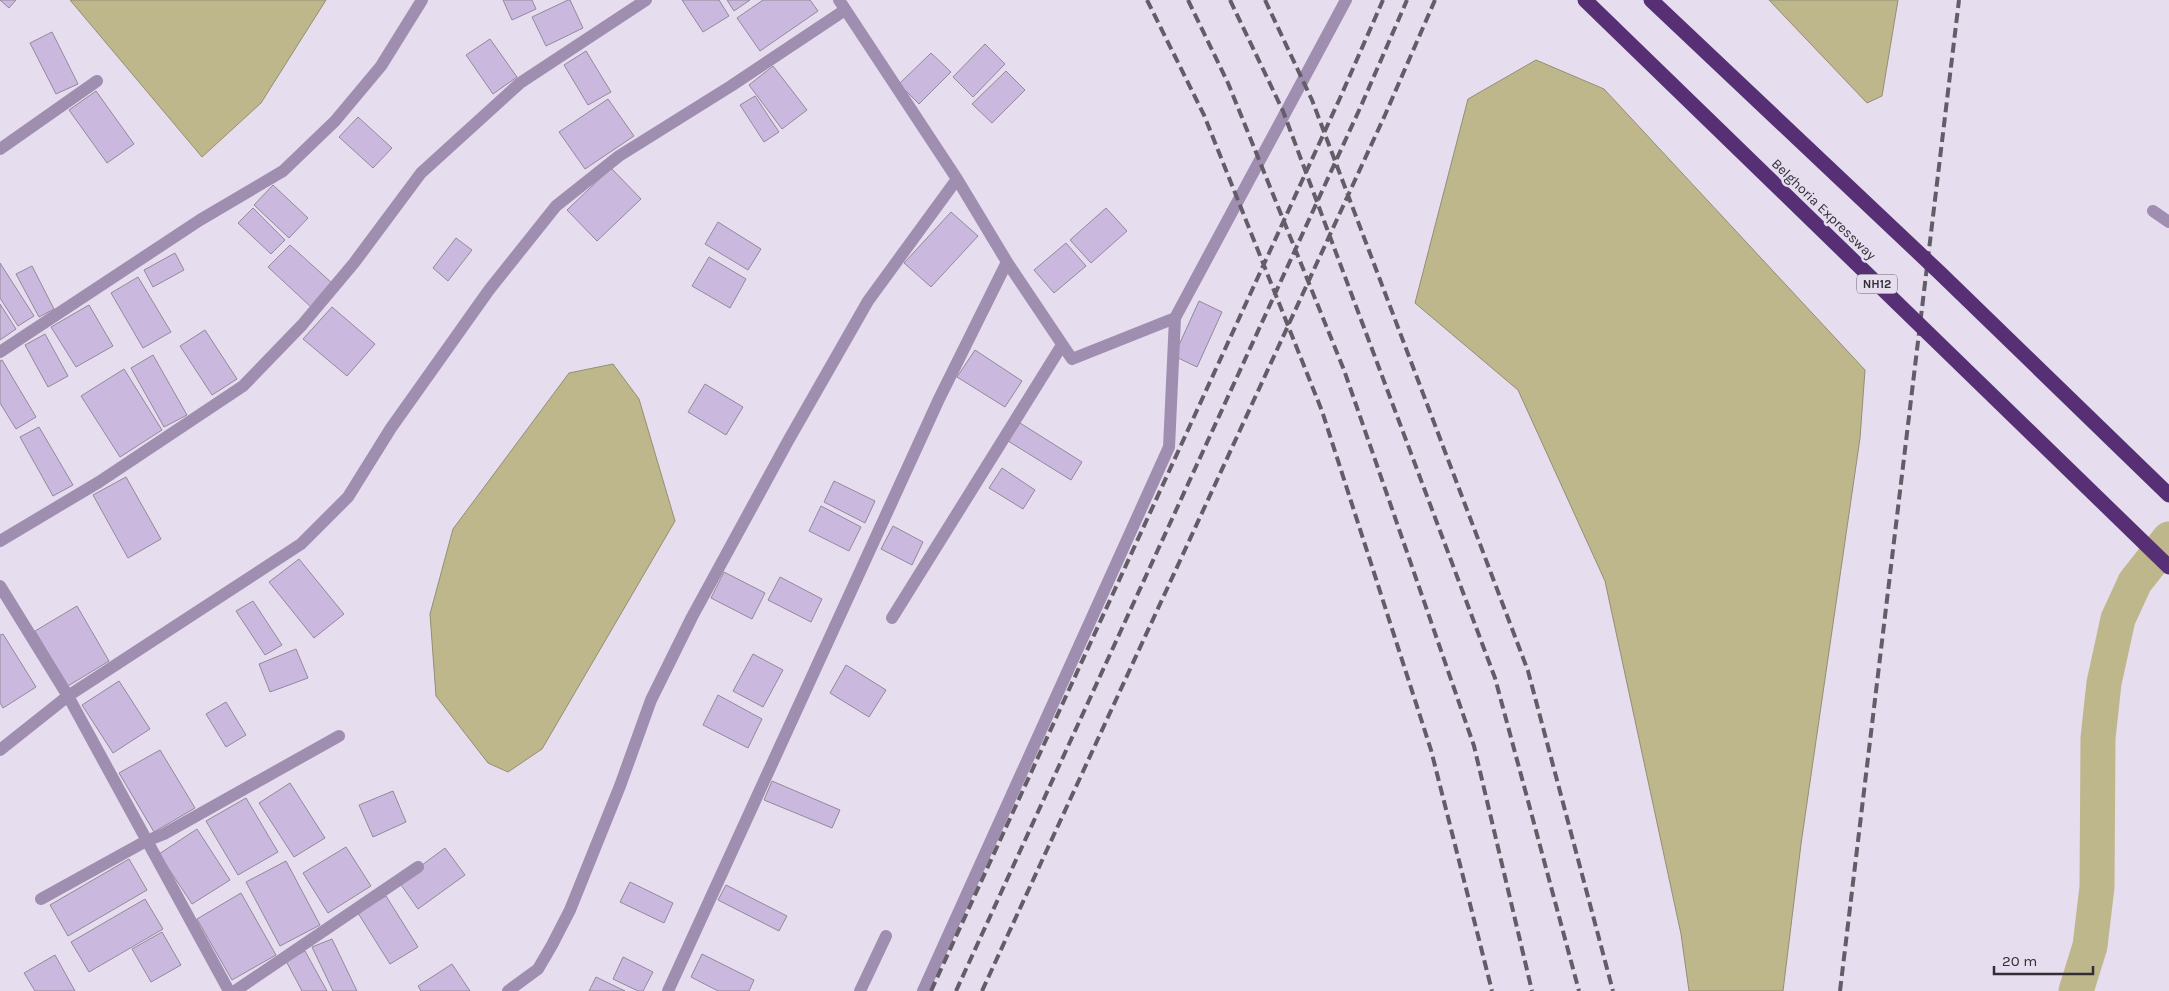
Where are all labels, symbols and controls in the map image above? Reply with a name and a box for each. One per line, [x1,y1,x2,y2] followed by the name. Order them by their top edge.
[1768,155,1880,264] street label: Belghoria Expressway
[1857,274,1897,294] road number: NH12
[1994,944,2093,976] scale bar
[2002,952,2037,970] text: 20 m

